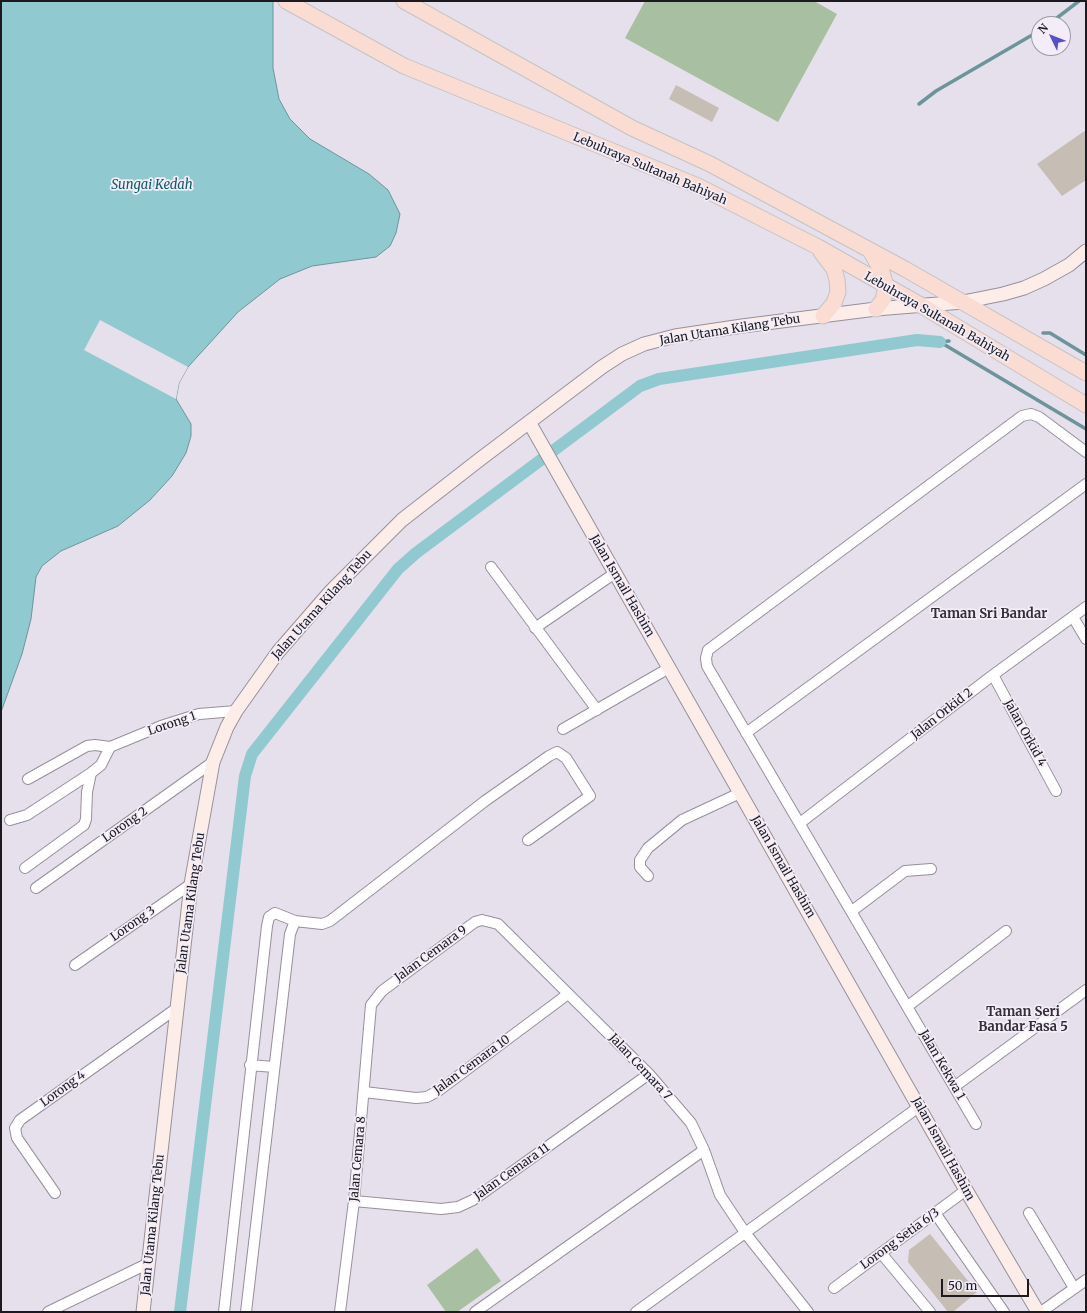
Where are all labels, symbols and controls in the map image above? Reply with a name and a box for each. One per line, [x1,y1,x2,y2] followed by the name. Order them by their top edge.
[1031,16,1071,56] north arrow
[1035,21,1051,36] text: N
[571,130,729,208] street label: Lebuhraya Sultanah Bahiyah
[111,177,193,193] water label: Sungai Kedah
[862,269,1012,365] street label: Lebuhraya Sultanah Bahiyah
[659,312,801,348] street label: Jalan Utama Kilang Tebu
[587,532,657,640] street label: Jalan Ismail Hashim
[269,547,375,663] street label: Jalan Utama Kilang Tebu
[931,606,1047,622] district label: Taman Sri Bandar
[908,686,976,742] street label: Jalan Orkid 2
[1001,697,1049,769] street label: Jalan Orkid 4
[146,709,198,739] street label: Lorong 1
[100,804,150,846] street label: Lorong 2
[748,813,818,921] street label: Jalan Ismail Hashim
[174,832,208,974] street label: Jalan Utama Kilang Tebu
[108,903,158,945] street label: Lorong 3
[392,923,470,985] street label: Jalan Cemara 9
[978,1004,1068,1035] district label: Taman Seri Bandar Fasa 5
[916,1027,968,1103] street label: Jalan Kekwa 1
[606,1031,674,1103] street label: Jalan Cemara 7
[431,1032,513,1098] street label: Jalan Cemara 10
[38,1068,88,1110] street label: Lorong 4
[909,1095,977,1203] street label: Jalan Ismail Hashim
[347,1116,369,1202] street label: Jalan Cemara 8
[471,1141,553,1203] street label: Jalan Cemara 11
[138,1154,168,1296] street label: Jalan Utama Kilang Tebu
[858,1206,942,1272] street label: Lorong Setia 6/3
[943,1271,1031,1297] scale bar
[948,1278,977,1293] text: 50 m

